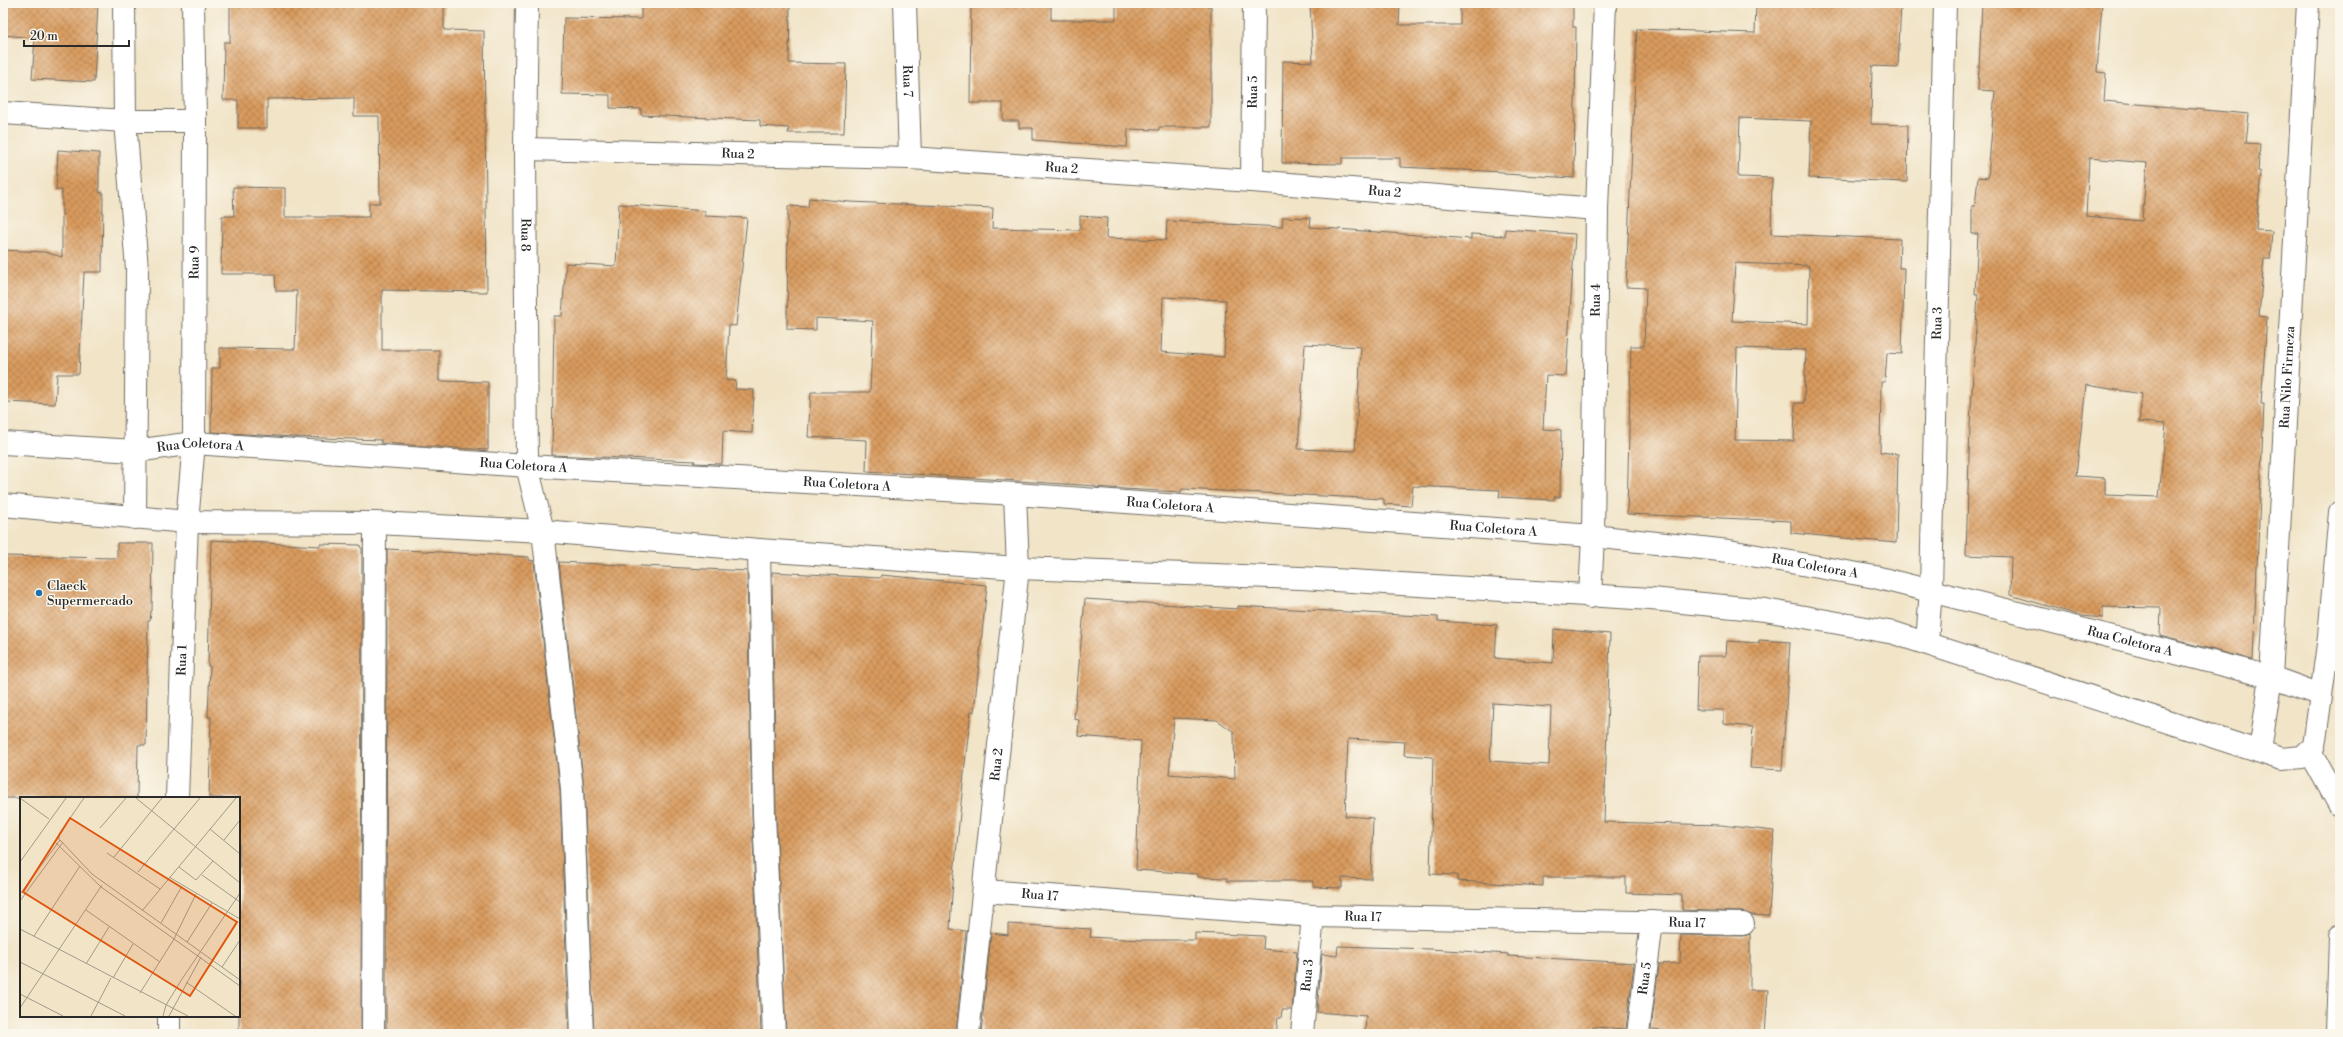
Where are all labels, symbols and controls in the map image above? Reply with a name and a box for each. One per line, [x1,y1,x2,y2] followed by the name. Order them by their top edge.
[24,22,129,48] scale bar
[30,29,58,44] text: 20 m
[899,65,916,98] street label: Rua 7
[1245,75,1261,109] street label: Rua 5
[721,146,755,162] street label: Rua 2
[1045,159,1079,177] street label: Rua 2
[1368,182,1402,201] street label: Rua 2
[517,218,534,252] street label: Rua 8
[187,246,203,279] street label: Rua 9
[1588,283,1604,317] street label: Rua 4
[1929,307,1946,340] street label: Rua 3
[2277,325,2298,429] street label: Rua Nilo Firmeza
[156,435,246,456] street label: Rua Coletora A
[479,455,569,476] street label: Rua Coletora A
[803,474,892,495] street label: Rua Coletora A
[1126,494,1216,517] street label: Rua Coletora A
[1449,518,1539,540] street label: Rua Coletora A
[1770,551,1861,582] street label: Rua Coletora A
[47,578,133,609] place label: Claeck Supermercado
[34,588,44,598] marker: Claeck Supermercado
[2085,623,2176,660] street label: Rua Coletora A
[173,644,191,676] street label: Rua 1
[987,747,1007,782] street label: Rua 2
[20,797,240,1017] inset map
[1021,886,1059,905] street label: Rua 17
[1344,909,1382,925] street label: Rua 17
[1668,915,1706,931] street label: Rua 17
[1298,958,1317,992] street label: Rua 3
[1635,961,1655,996] street label: Rua 5

